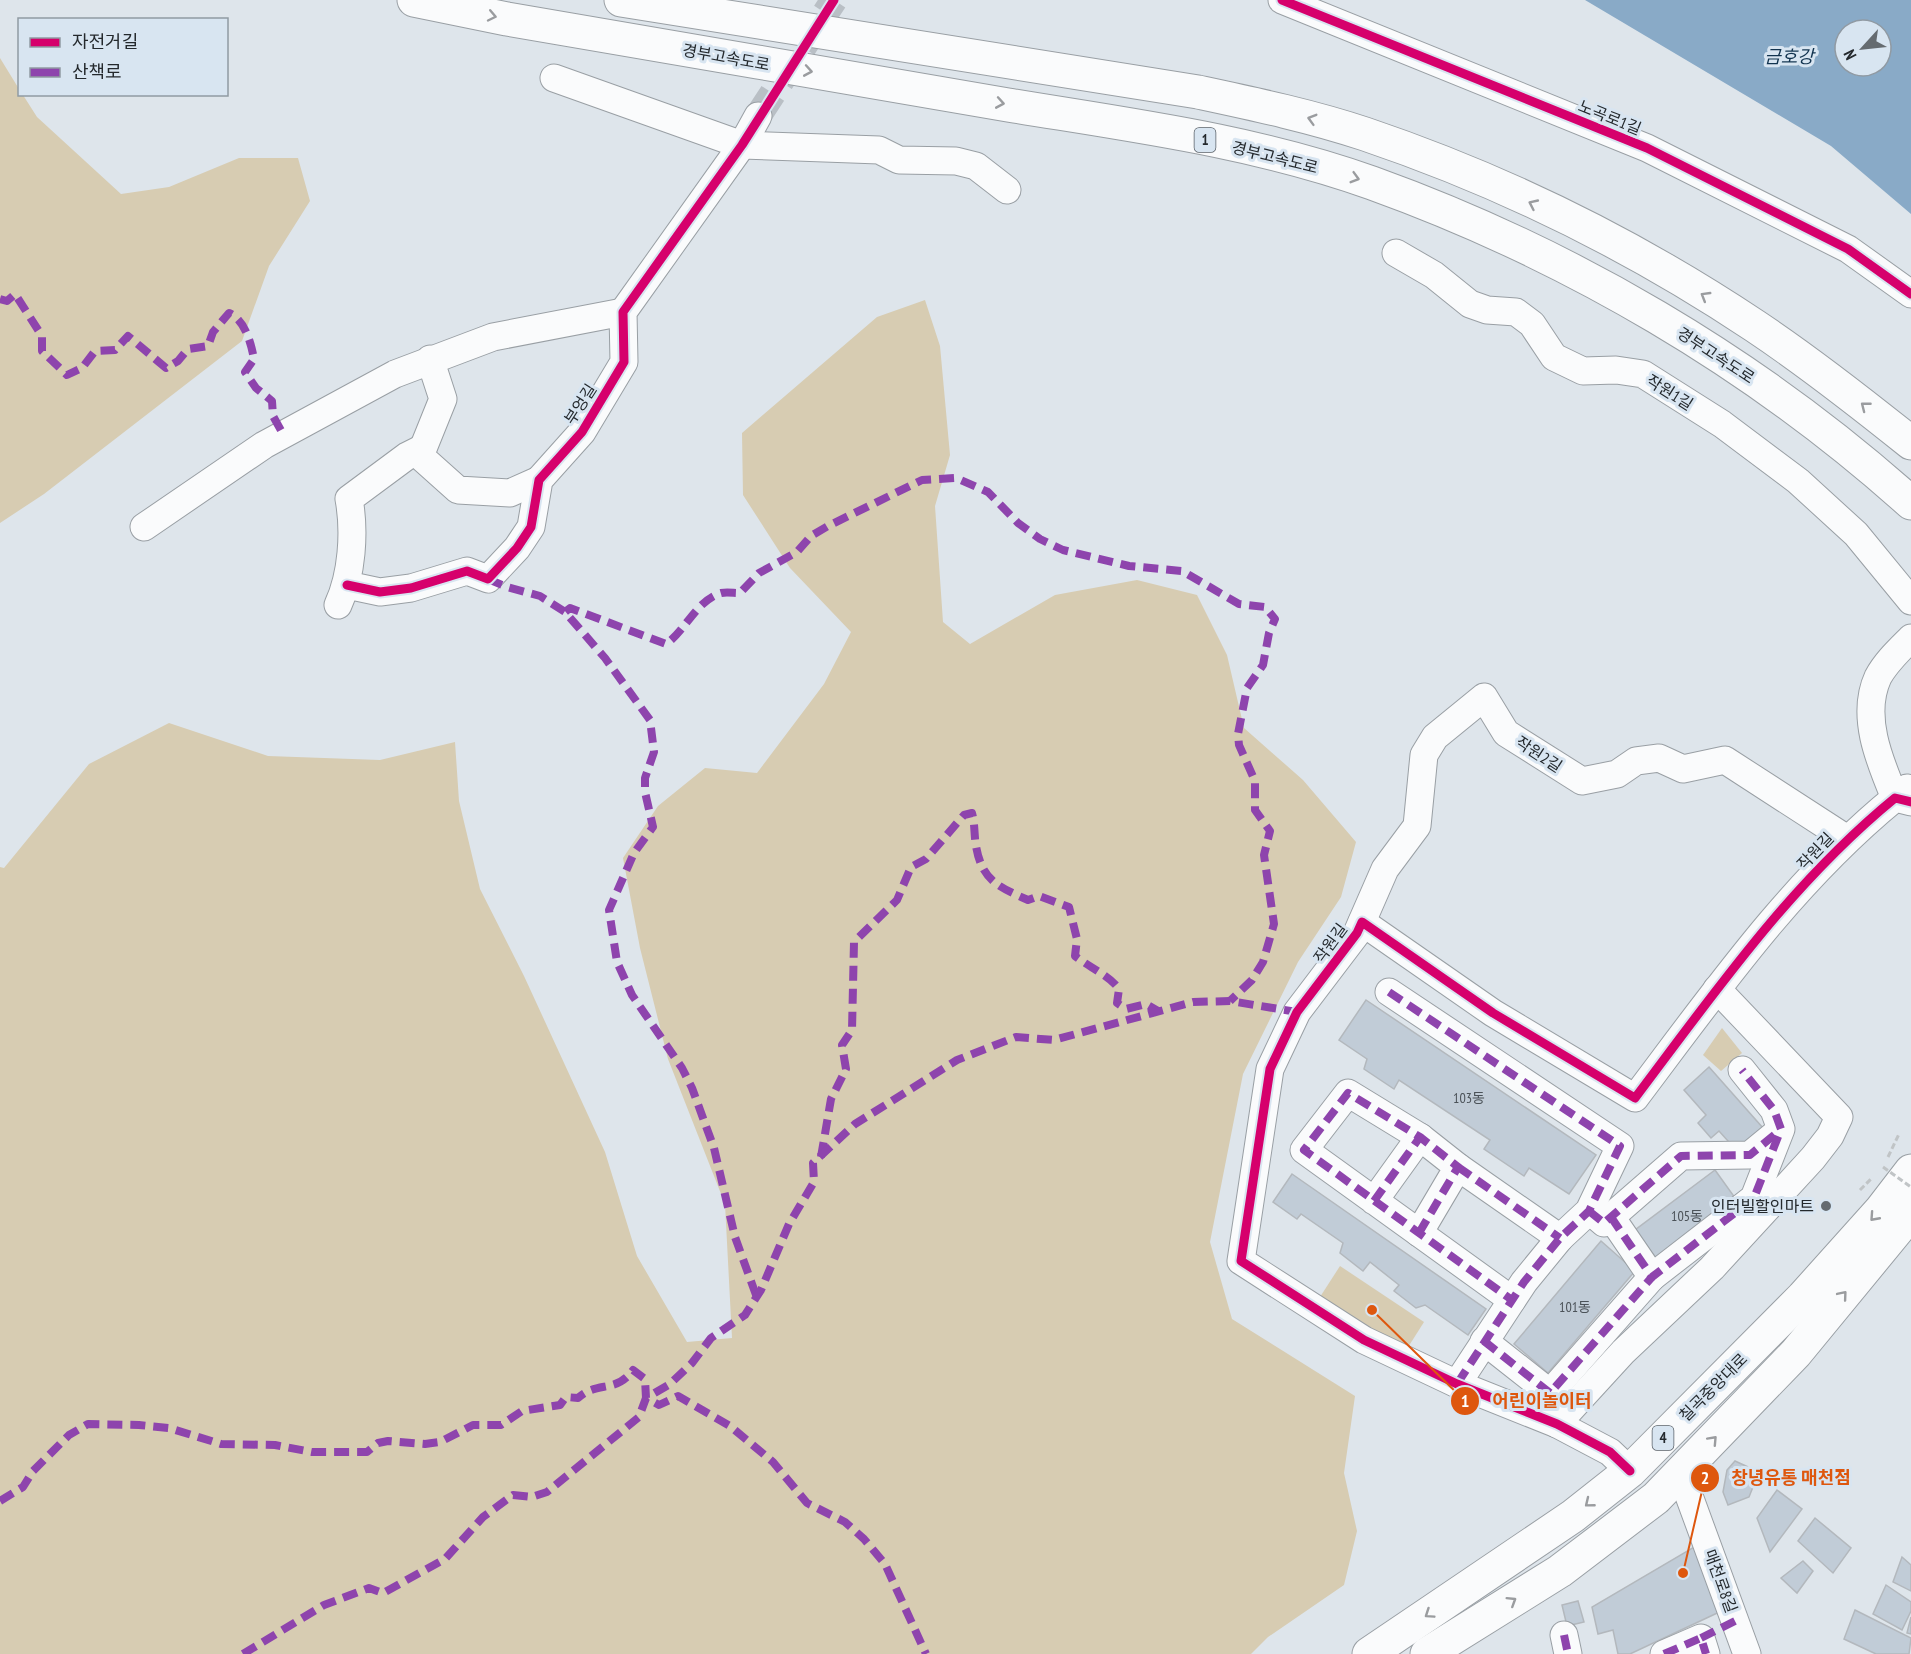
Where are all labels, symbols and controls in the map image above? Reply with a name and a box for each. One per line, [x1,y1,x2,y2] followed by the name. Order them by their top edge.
[487,9,497,22] one-way arrow
[18,18,228,96] legend
[1833,18,1893,78] north arrow
[72,30,138,53] text: 자전거길
[681,39,771,75] street label: 경부고속도로
[1764,45,1816,68] water label: 금호강
[1839,46,1861,63] text: N
[72,60,122,83] text: 산책로
[804,64,813,76] one-way arrow
[1576,95,1644,139] street label: 노곡로1길
[996,97,1005,109] one-way arrow
[1307,114,1317,127] one-way arrow
[1194,128,1216,152] road number: 1
[1230,137,1321,177] street label: 경부고속도로
[1349,171,1360,183] one-way arrow
[1528,199,1539,211] one-way arrow
[1701,291,1711,303] one-way arrow
[1674,323,1759,388] street label: 경부고속도로
[1643,370,1697,414] street label: 작원1길
[560,380,600,428] street label: 부엉길
[1861,403,1872,414] one-way arrow
[1512,732,1566,776] street label: 작원2길
[1792,828,1838,874] street label: 작원길
[1309,919,1351,967] street label: 작원길
[1453,1089,1485,1107] house number: 103동
[1711,1196,1814,1216] place label: 인터빌할인마트
[1819,1199,1833,1213] marker: 인터빌할인마트
[1671,1207,1703,1225] house number: 105동
[1870,1210,1881,1221] one-way arrow
[1836,1291,1847,1302] one-way arrow
[1559,1298,1591,1316] house number: 101동
[1675,1349,1751,1425] street label: 칠곡중앙대로
[1450,1383,1604,1419] callout: 어린이놀이터
[1461,1389,1469,1412] text: 1
[1492,1389,1592,1412] text: 어린이놀이터
[1652,1426,1674,1450] road number: 4
[1706,1437,1717,1447] one-way arrow
[1690,1460,1863,1496] callout: 창녕유통 매천점
[1701,1466,1709,1489] text: 2
[1731,1466,1851,1489] text: 창녕유통 매천점
[1585,1496,1596,1507] one-way arrow
[1700,1547,1742,1615] street label: 매천로8길
[1506,1596,1516,1608] one-way arrow
[1424,1607,1435,1618] one-way arrow

